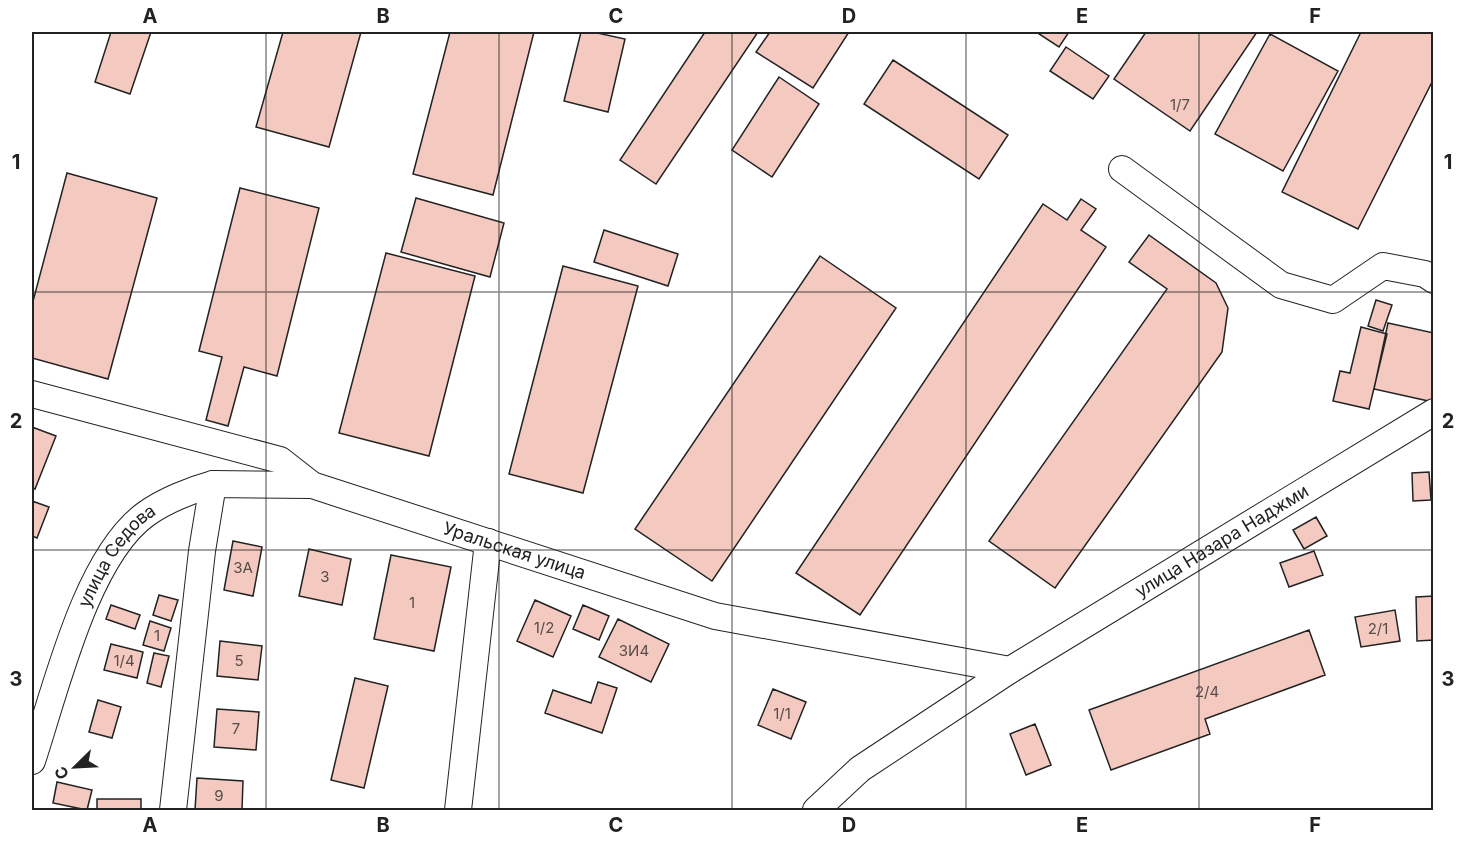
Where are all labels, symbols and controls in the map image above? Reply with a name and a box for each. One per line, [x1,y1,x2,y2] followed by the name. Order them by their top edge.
[143,4,158,28] text: A
[376,4,390,28] text: B
[609,4,623,28] text: C
[842,4,856,28] text: D
[1076,4,1088,28] text: E
[1309,4,1321,28] text: F
[1170,95,1190,114] house number: 1/7
[12,150,20,174] text: 1
[1444,150,1452,174] text: 1
[10,409,22,433] text: 2
[1442,409,1454,433] text: 2
[1131,480,1312,601] street label: улица Назара Наджми
[74,500,159,610] street label: улица Седова
[441,517,588,583] street label: Уральская улица
[233,558,253,577] house number: 3А
[320,567,330,586] house number: 3
[409,593,415,612] house number: 1
[534,618,554,637] house number: 1/2
[1368,619,1388,638] house number: 2/1
[154,626,160,645] house number: 1
[619,641,649,660] house number: 3И4
[113,651,135,670] house number: 1/4
[234,651,244,670] house number: 5
[10,667,22,691] text: 3
[1442,667,1454,691] text: 3
[1195,682,1219,701] house number: 2/4
[773,704,791,723] house number: 1/1
[232,719,240,738] house number: 7
[45,737,105,797] north arrow
[50,763,73,783] text: С
[214,786,224,805] house number: 9
[143,813,158,837] text: A
[376,813,390,837] text: B
[609,813,623,837] text: C
[842,813,856,837] text: D
[1076,813,1088,837] text: E
[1309,813,1321,837] text: F

